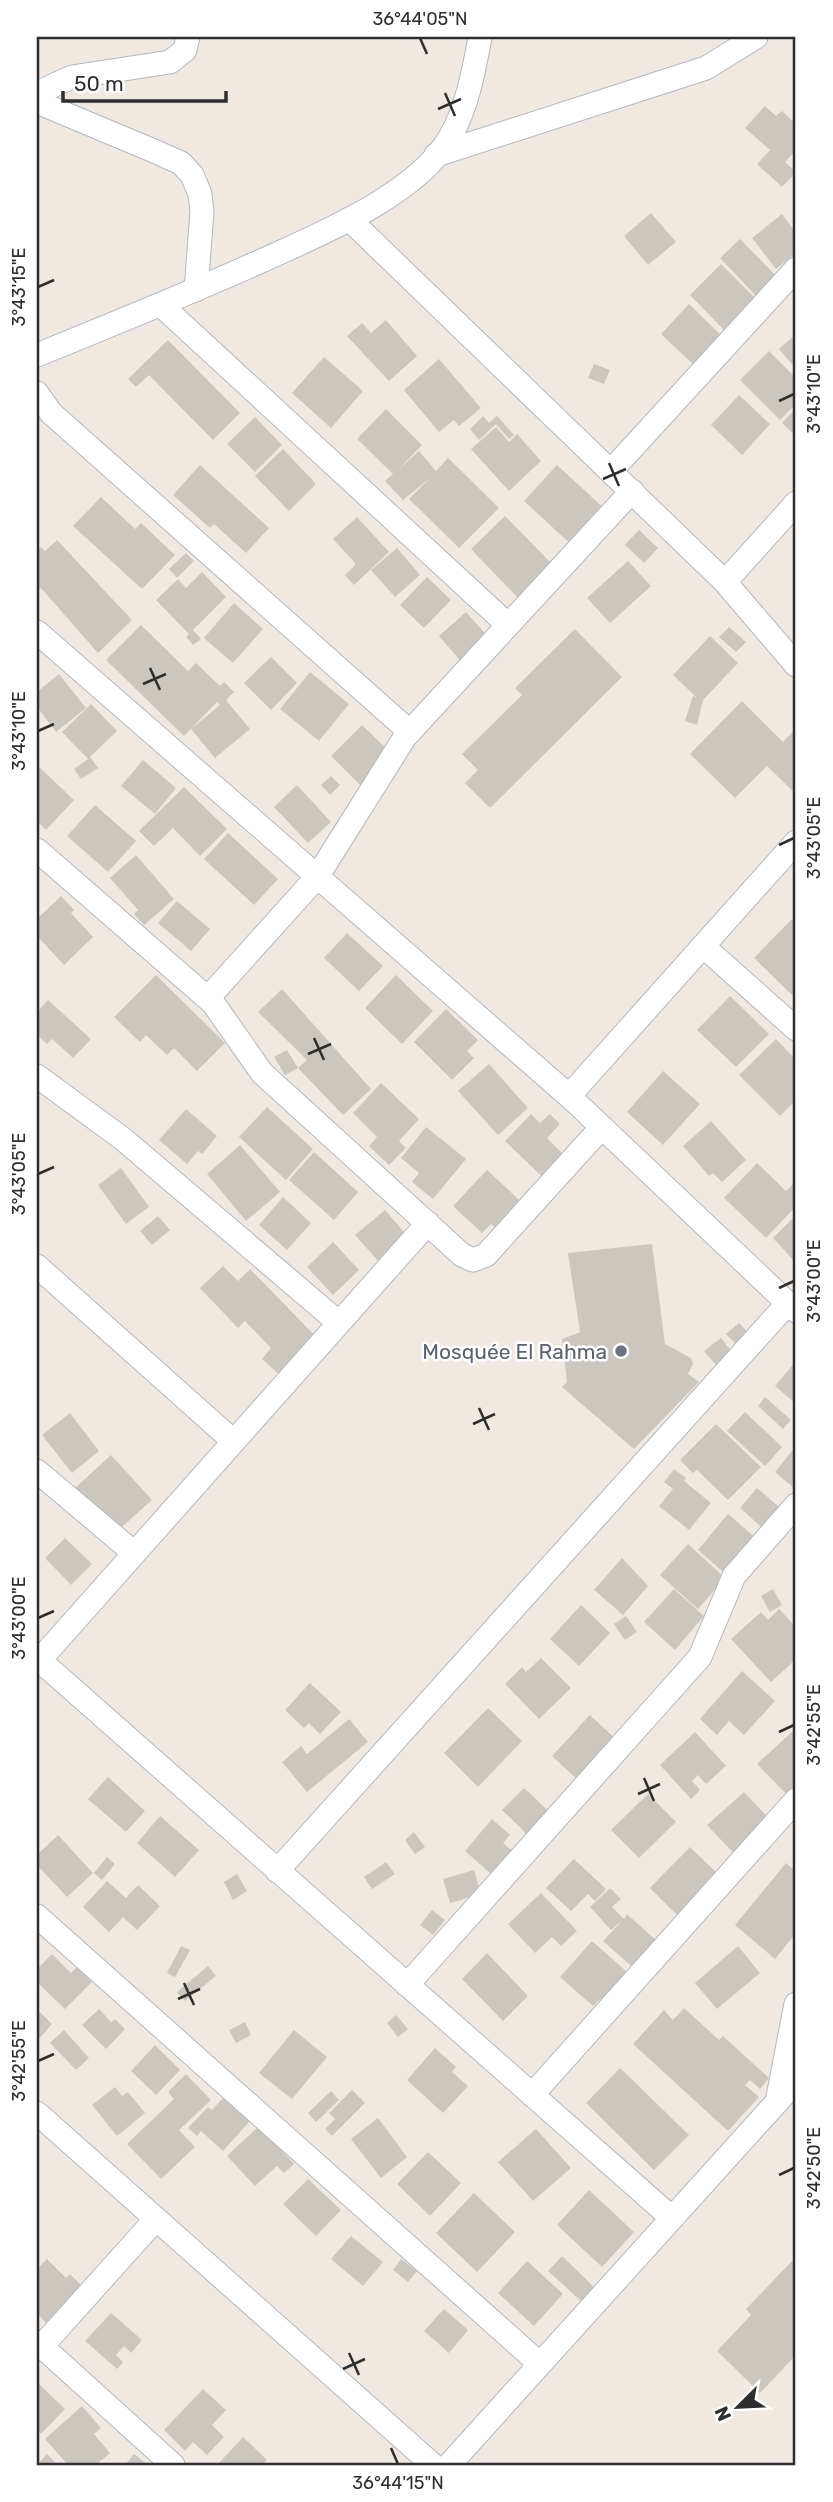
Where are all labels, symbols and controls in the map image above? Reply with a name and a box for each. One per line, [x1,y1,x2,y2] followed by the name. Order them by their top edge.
[372,8,468,30] text: 36°44'05"N
[63,60,226,104] scale bar
[74,71,124,96] text: 50 m
[8,248,30,327] text: 3°43'15"E
[803,354,825,434] text: 3°43'10"E
[8,691,30,771] text: 3°43'10"E
[803,797,825,879] text: 3°43'05"E
[8,1133,30,1215] text: 3°43'05"E
[803,1239,825,1323] text: 3°43'00"E
[422,1339,607,1364] place label: Mosquée El Rahma
[613,1343,629,1359] marker: Mosquée El Rahma
[8,1576,30,1660] text: 3°43'00"E
[803,1684,825,1766] text: 3°42'55"E
[8,2020,30,2102] text: 3°42'55"E
[803,2127,825,2209] text: 3°42'50"E
[704,2372,774,2442] north arrow
[710,2403,736,2425] text: N
[352,2472,444,2494] text: 36°44'15"N

